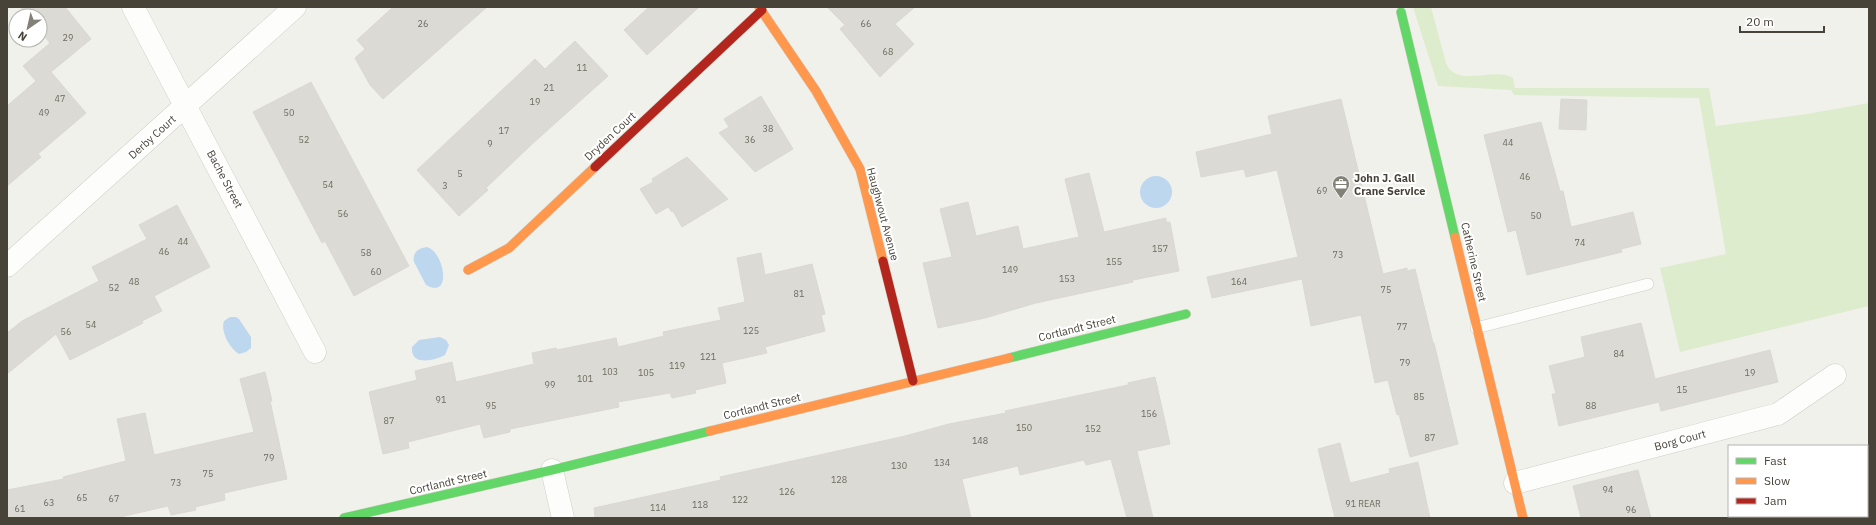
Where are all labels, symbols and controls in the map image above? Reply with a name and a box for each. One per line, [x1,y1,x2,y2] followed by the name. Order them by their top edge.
[8,8,48,48] north arrow
[1740,8,1824,34] scale bar
[1746,14,1774,29] text: 20 m
[418,18,428,29] house number: 26
[861,18,871,29] house number: 66
[15,28,30,44] text: N
[63,32,73,43] house number: 29
[883,46,893,57] house number: 68
[577,62,587,73] house number: 11
[544,82,554,93] house number: 21
[55,93,65,104] house number: 47
[530,96,540,107] house number: 19
[39,107,49,118] house number: 49
[284,107,294,118] house number: 50
[581,108,639,163] street label: Dryden Court
[125,112,179,162] street label: Derby Court
[763,123,773,134] house number: 38
[499,125,509,136] house number: 17
[299,134,309,145] house number: 52
[745,134,755,145] house number: 36
[1503,137,1513,148] house number: 44
[487,138,493,149] house number: 9
[204,148,246,211] street label: Bache Street
[864,166,902,262] street label: Haughwout Avenue
[457,168,463,179] house number: 5
[1354,171,1426,198] place label: John J. Gall Crane Service
[1520,171,1530,182] house number: 46
[1331,174,1351,199] office icon: John J. Gall Crane Service
[323,179,333,190] house number: 54
[442,180,448,191] house number: 3
[1317,185,1327,196] house number: 69
[338,208,348,219] house number: 56
[1531,210,1541,221] house number: 50
[1458,221,1490,303] street label: Catherine Street
[178,236,188,247] house number: 44
[1575,237,1585,248] house number: 74
[1152,243,1168,254] house number: 157
[159,246,169,257] house number: 46
[361,247,371,258] house number: 58
[1333,249,1343,260] house number: 73
[1106,256,1122,267] house number: 155
[1002,264,1018,275] house number: 149
[371,266,381,277] house number: 60
[1059,273,1075,284] house number: 153
[129,276,139,287] house number: 48
[1231,276,1247,287] house number: 164
[109,282,119,293] house number: 52
[1381,284,1391,295] house number: 75
[794,288,804,299] house number: 81
[1037,312,1117,344] street label: Cortlandt Street
[86,319,96,330] house number: 54
[1397,321,1407,332] house number: 77
[743,325,759,336] house number: 125
[61,326,71,337] house number: 56
[1614,348,1624,359] house number: 84
[700,351,716,362] house number: 121
[1400,357,1410,368] house number: 79
[669,360,685,371] house number: 119
[602,366,618,377] house number: 103
[638,367,654,378] house number: 105
[1745,367,1755,378] house number: 19
[577,373,593,384] house number: 101
[545,379,555,390] house number: 99
[1677,384,1687,395] house number: 15
[722,390,802,422] street label: Cortlandt Street
[1414,391,1424,402] house number: 85
[436,394,446,405] house number: 91
[486,400,496,411] house number: 95
[1586,400,1596,411] house number: 88
[1141,408,1157,419] house number: 156
[384,415,394,426] house number: 87
[1016,422,1032,433] house number: 150
[1085,423,1101,434] house number: 152
[1653,426,1707,454] street label: Borg Court
[1425,432,1435,443] house number: 87
[972,435,988,446] house number: 148
[1728,445,1868,517] legend
[264,452,274,463] house number: 79
[1764,453,1787,468] text: Fast
[934,457,950,468] house number: 134
[891,460,907,471] house number: 130
[408,466,488,498] street label: Cortlandt Street
[203,468,213,479] house number: 75
[1764,473,1790,488] text: Slow
[831,474,847,485] house number: 128
[171,477,181,488] house number: 73
[1603,484,1613,495] house number: 94
[779,486,795,497] house number: 126
[77,492,87,503] house number: 65
[109,493,119,504] house number: 67
[1764,493,1787,508] text: Jam
[732,494,748,505] house number: 122
[44,497,54,508] house number: 63
[1345,498,1381,509] house number: 91 REAR
[692,499,708,510] house number: 118
[650,502,666,513] house number: 114
[15,503,25,514] house number: 61
[1626,504,1636,515] house number: 96

